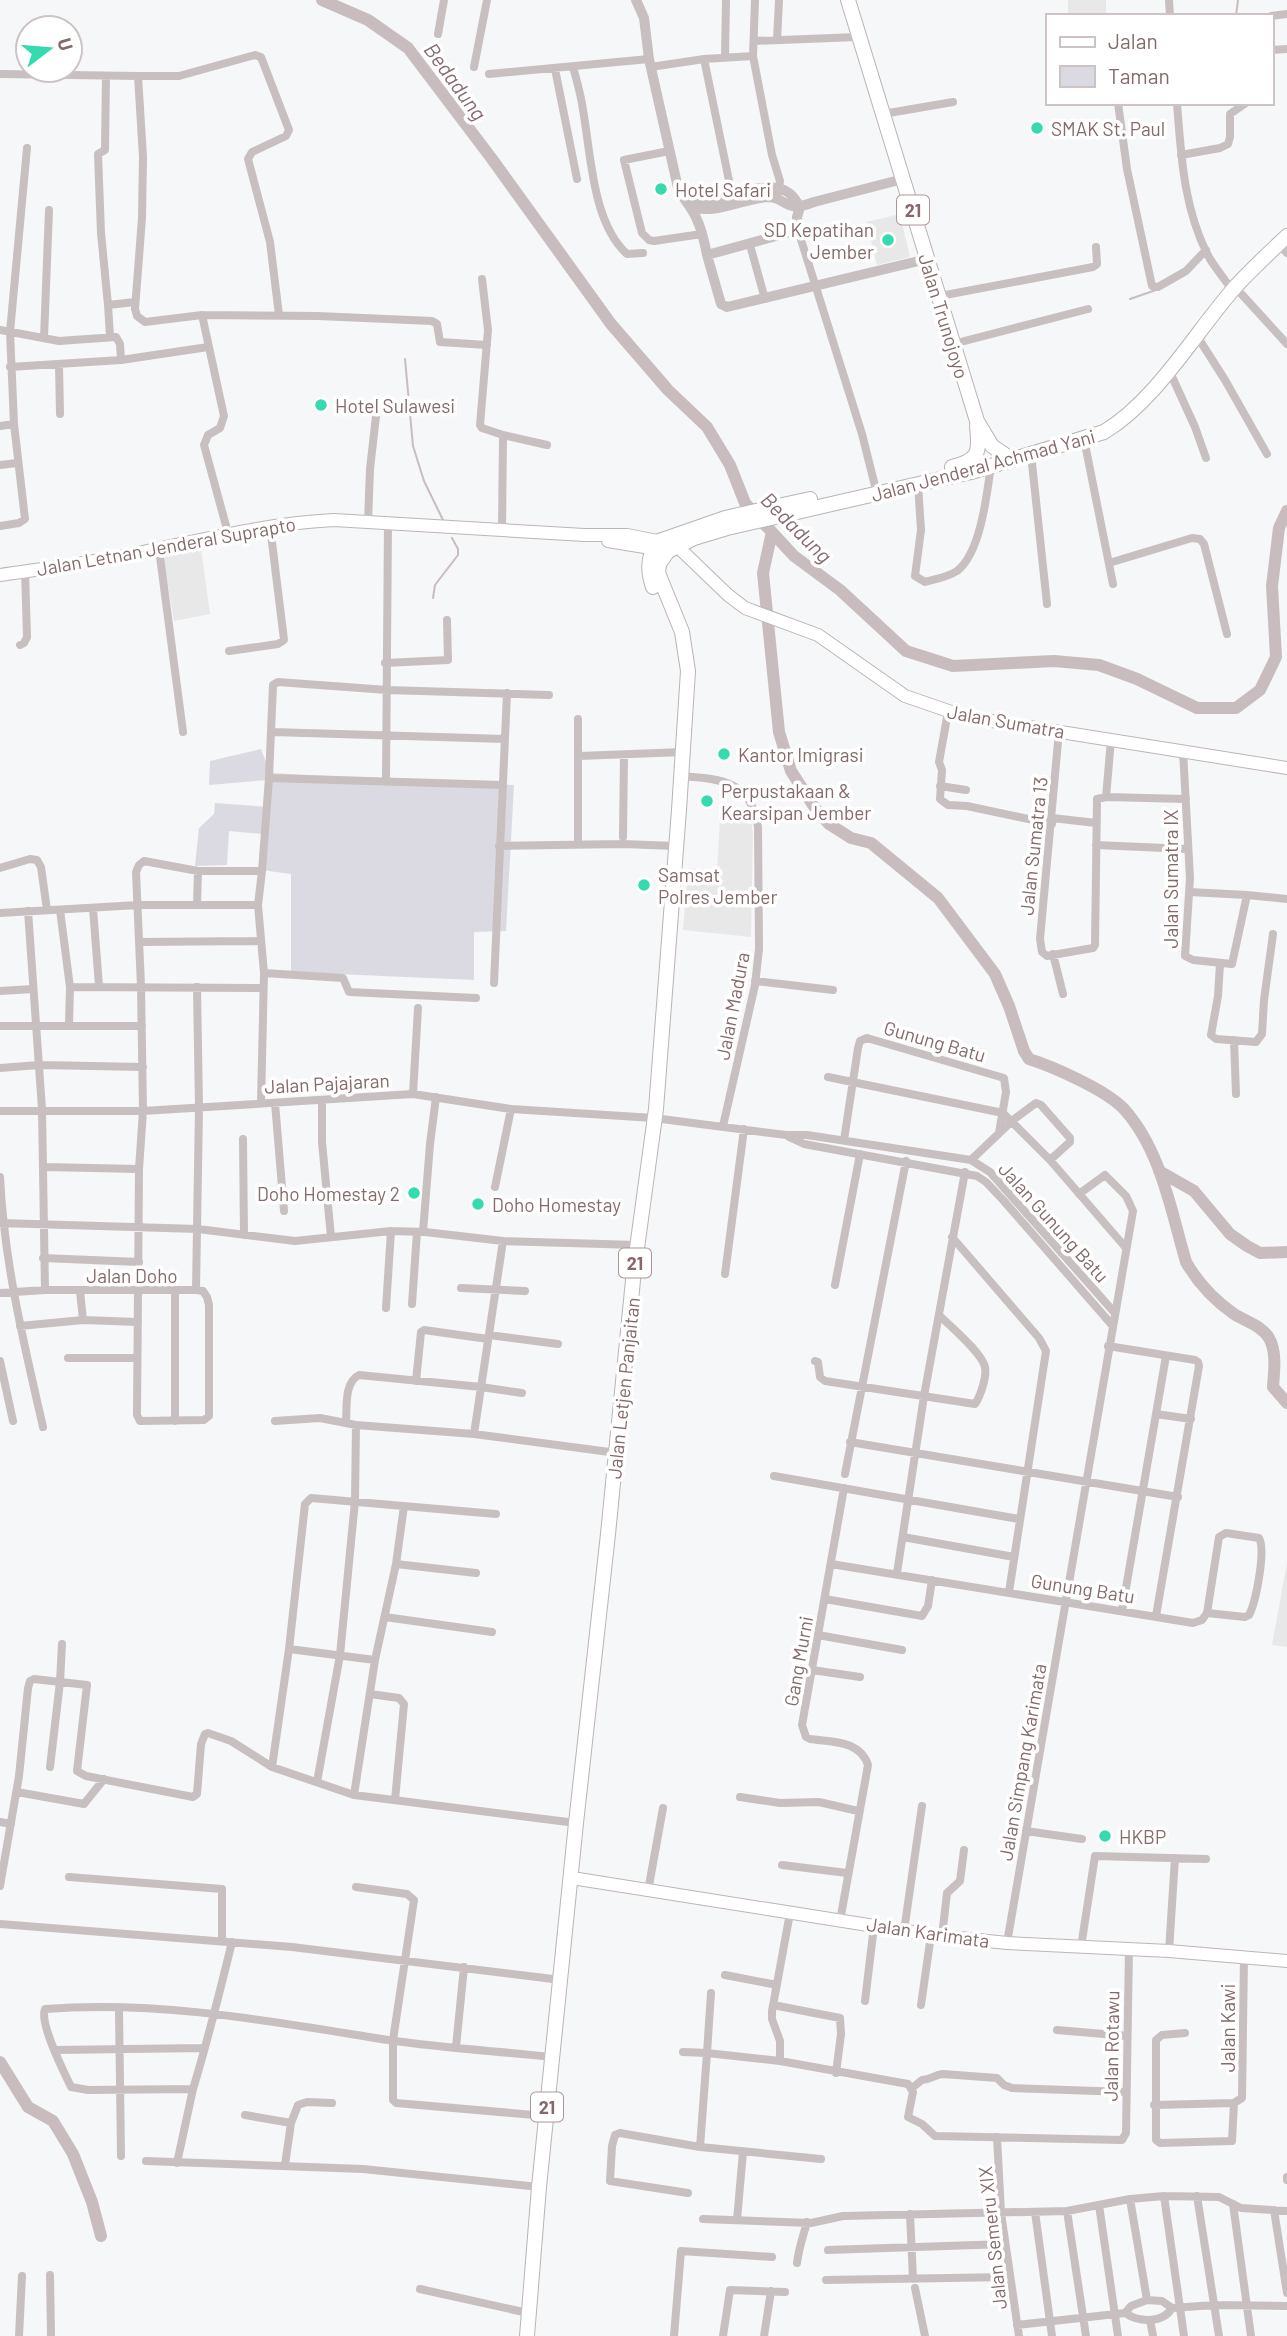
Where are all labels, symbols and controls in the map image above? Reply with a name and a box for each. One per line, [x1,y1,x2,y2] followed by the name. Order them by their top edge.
[14,14,84,84] north arrow
[1046,14,1273,105] legend
[1108,28,1158,53] text: Jalan
[53,35,79,53] text: U
[420,37,493,125] water label: Bedadung
[1108,63,1170,88] text: Taman
[1051,117,1165,140] place label: SMAK St. Paul
[1029,120,1045,136] marker: SMAK St. Paul
[675,178,771,201] place label: Hotel Safari
[653,181,669,197] marker: Hotel Safari
[897,196,929,224] road number: 21
[764,218,874,263] place label: SD Kepatihan Jember
[880,232,896,248] marker: SD Kepatihan Jember
[914,251,974,381] street label: Jalan Trunojoyo
[335,394,455,417] place label: Hotel Sulawesi
[313,397,329,413] marker: Hotel Sulawesi
[868,424,1098,506] street label: Jalan Jenderal Achmad Yani
[756,486,838,568] water label: Bedadung
[35,512,297,580] street label: Jalan Letnan Jenderal Suprapto
[945,699,1067,743] street label: Jalan Sumatra
[738,743,863,766] place label: Kantor Imigrasi
[716,746,732,762] marker: Kantor Imigrasi
[1014,776,1052,916] street label: Jalan Sumatra 13
[721,779,871,824] place label: Perpustakaan & Kearsipan Jember
[699,793,715,809] marker: Perpustakaan & Kearsipan Jember
[1159,810,1182,948] street label: Jalan Sumatra IX
[658,863,777,908] place label: Samsat Polres Jember
[636,877,652,893] marker: Samsat Polres Jember
[710,950,754,1062] street label: Jalan Madura
[881,1015,989,1067] street label: Gunung Batu
[264,1068,390,1098] street label: Jalan Pajajaran
[994,1157,1114,1287] street label: Jalan Gunung Batu
[257,1182,400,1205] place label: Doho Homestay 2
[406,1185,422,1201] marker: Doho Homestay 2
[492,1193,621,1216] place label: Doho Homestay
[470,1196,486,1212] marker: Doho Homestay
[619,1248,651,1278] road number: 21
[86,1264,178,1287] street label: Jalan Doho
[602,1296,644,1480] street label: Jalan Letjen Panjaitan
[1029,1568,1137,1608] street label: Gunung Batu
[779,1614,817,1708] street label: Gang Murni
[993,1662,1051,1862] street label: Jalan Simpang Karimata
[1119,1825,1166,1848] place label: HKBP
[1097,1828,1113,1844] marker: HKBP
[865,1912,991,1952] street label: Jalan Karimata
[1216,1984,1239,2072] street label: Jalan Kawi
[1099,1990,1123,2102] street label: Jalan Rotawu
[531,2092,563,2122] road number: 21
[973,2165,1011,2311] street label: Jalan Semeru XIX

